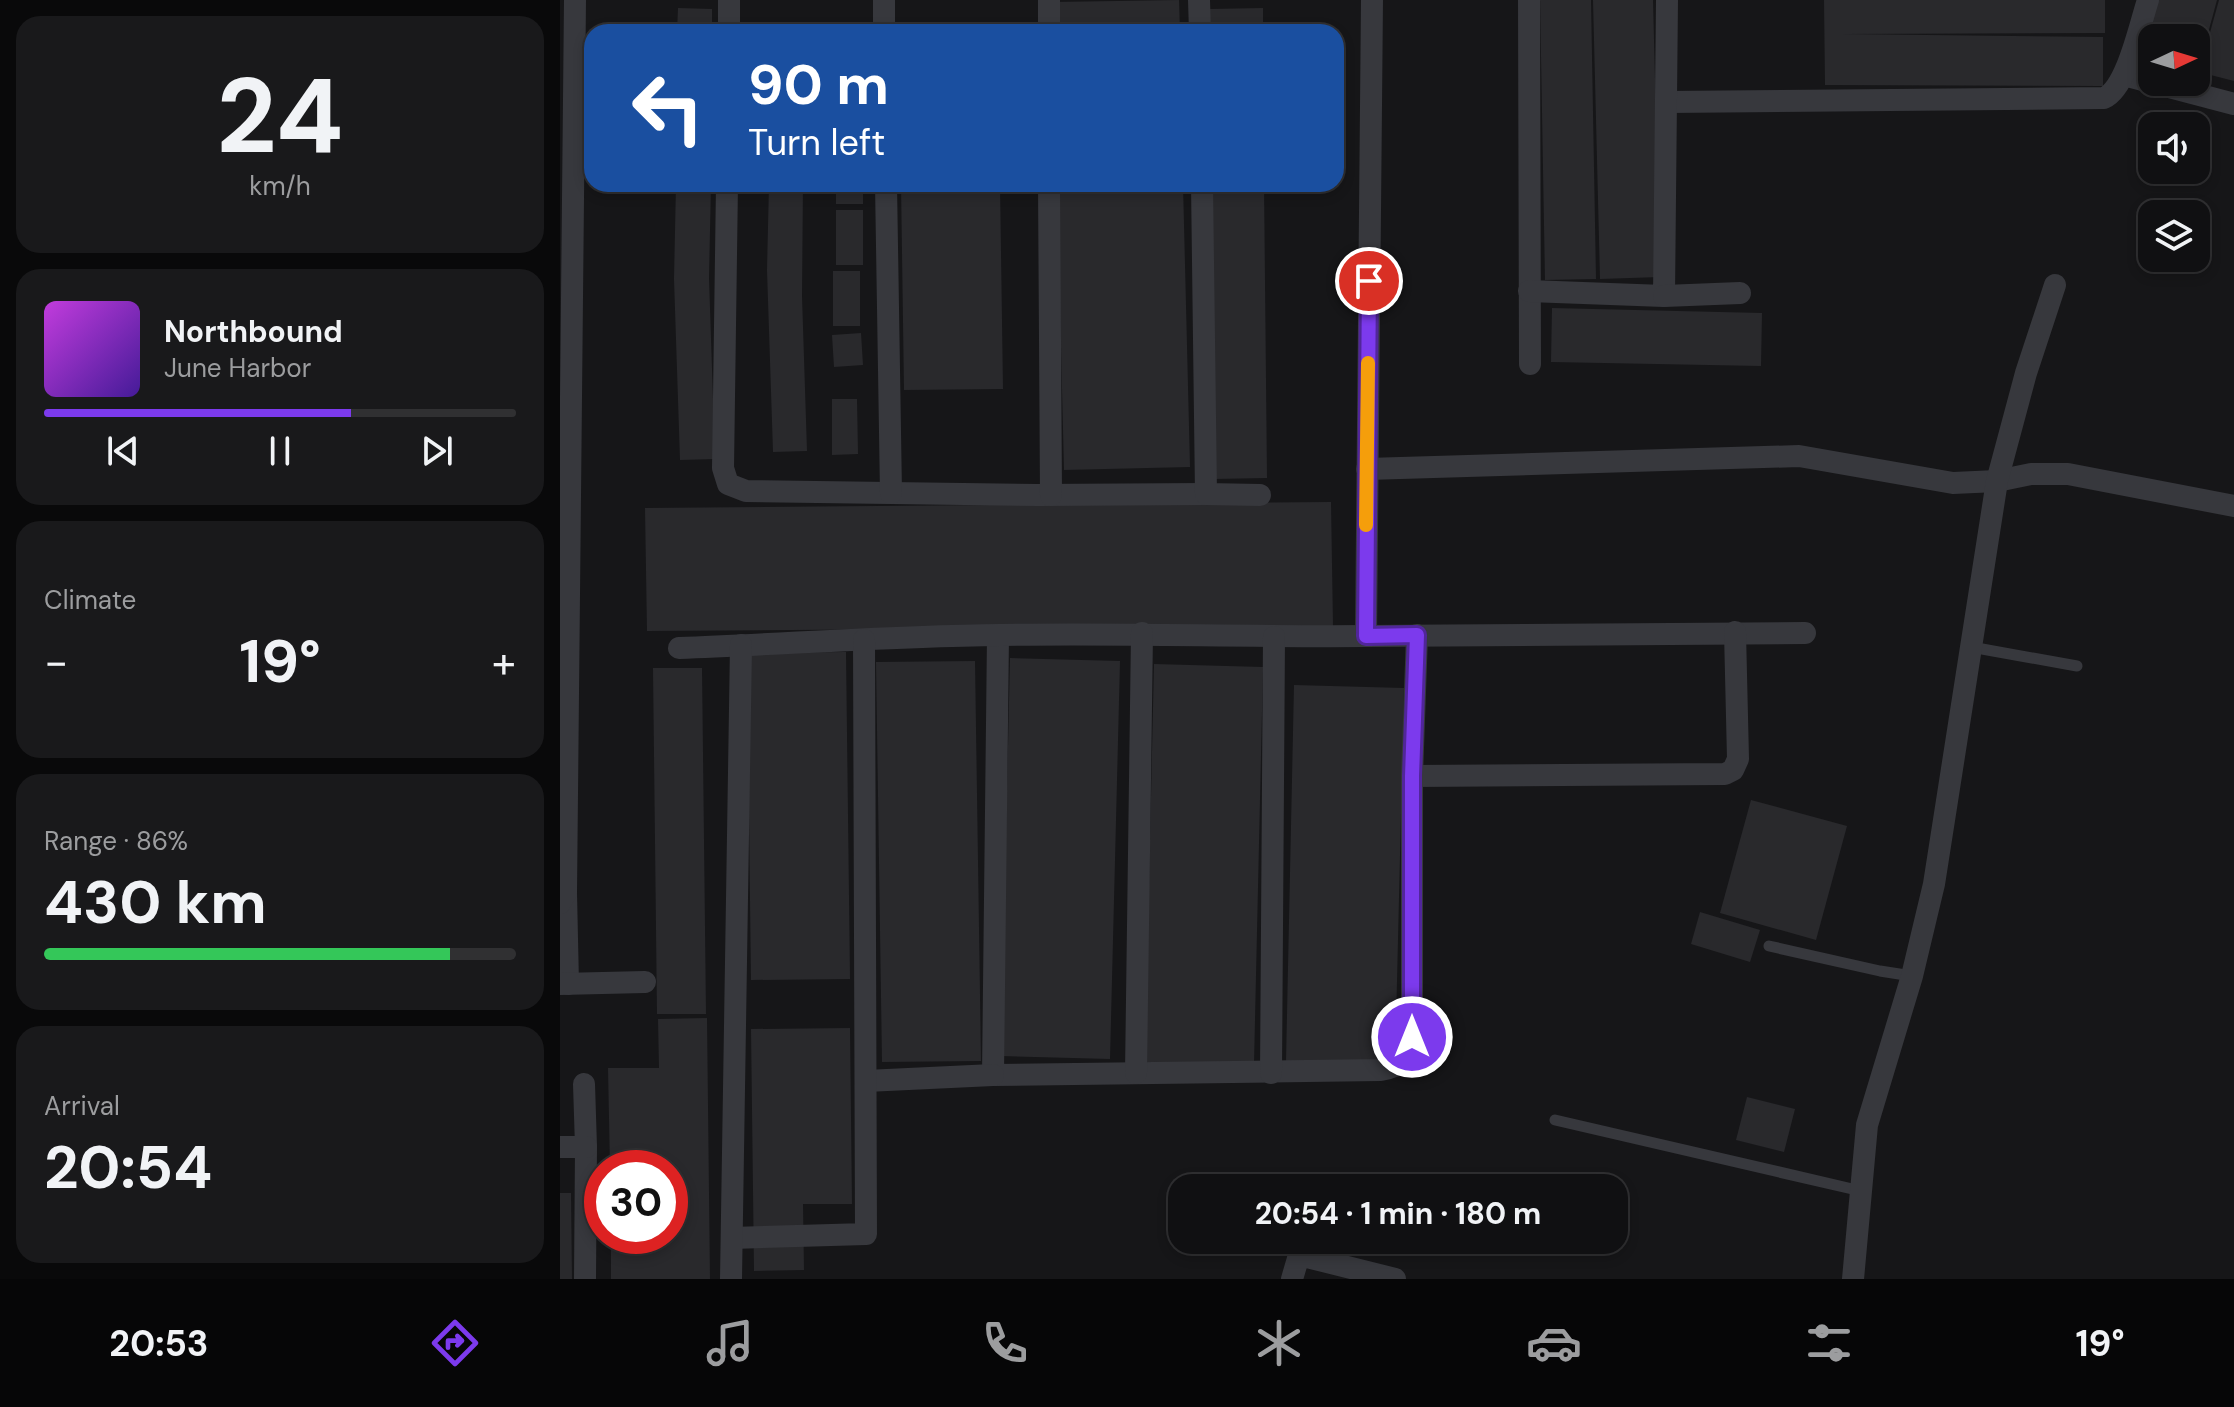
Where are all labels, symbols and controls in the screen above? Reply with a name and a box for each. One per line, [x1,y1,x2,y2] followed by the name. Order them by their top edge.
[2138,24,2210,96] north arrow
[2138,24,2210,272] map controls
[748,48,889,121] text: 90 m
[217,49,343,184] text: 24
[616,56,720,160] icon: left
[2138,112,2210,184] button: sound
[748,119,885,166] text: Turn left
[249,169,311,203] text: km/h
[2138,200,2210,272] button: layers
[1335,247,1403,315] pin
[1347,259,1391,303] icon: arrive
[164,312,343,351] text: Northbound
[164,351,311,385] text: June Harbor
[101,429,145,473] icon: previous
[258,429,302,473] icon: pause
[415,429,459,473] icon: next
[44,583,136,617] text: Climate
[239,622,321,701] text: 19°
[44,633,68,691] text: −
[492,633,516,691] text: +
[44,824,188,858] text: Range · 86%
[44,863,267,942] text: 430 km
[1370,995,1454,1079] position arrow
[44,1089,120,1123] text: Arrival
[44,1128,212,1207] text: 20:54
[584,1150,688,1254] speed limit sign: 30
[1255,1194,1541,1233] text: 20:54 · 1 min · 180 m
[427,1315,483,1371] icon: directions
[702,1315,758,1371] icon: music
[977,1315,1033,1371] icon: phone
[1251,1315,1307,1371] icon: climate
[1526,1315,1582,1371] icon: car
[1801,1315,1857,1371] icon: filters
[109,1320,209,1367] text: 20:53
[2075,1320,2125,1367] text: 19°

